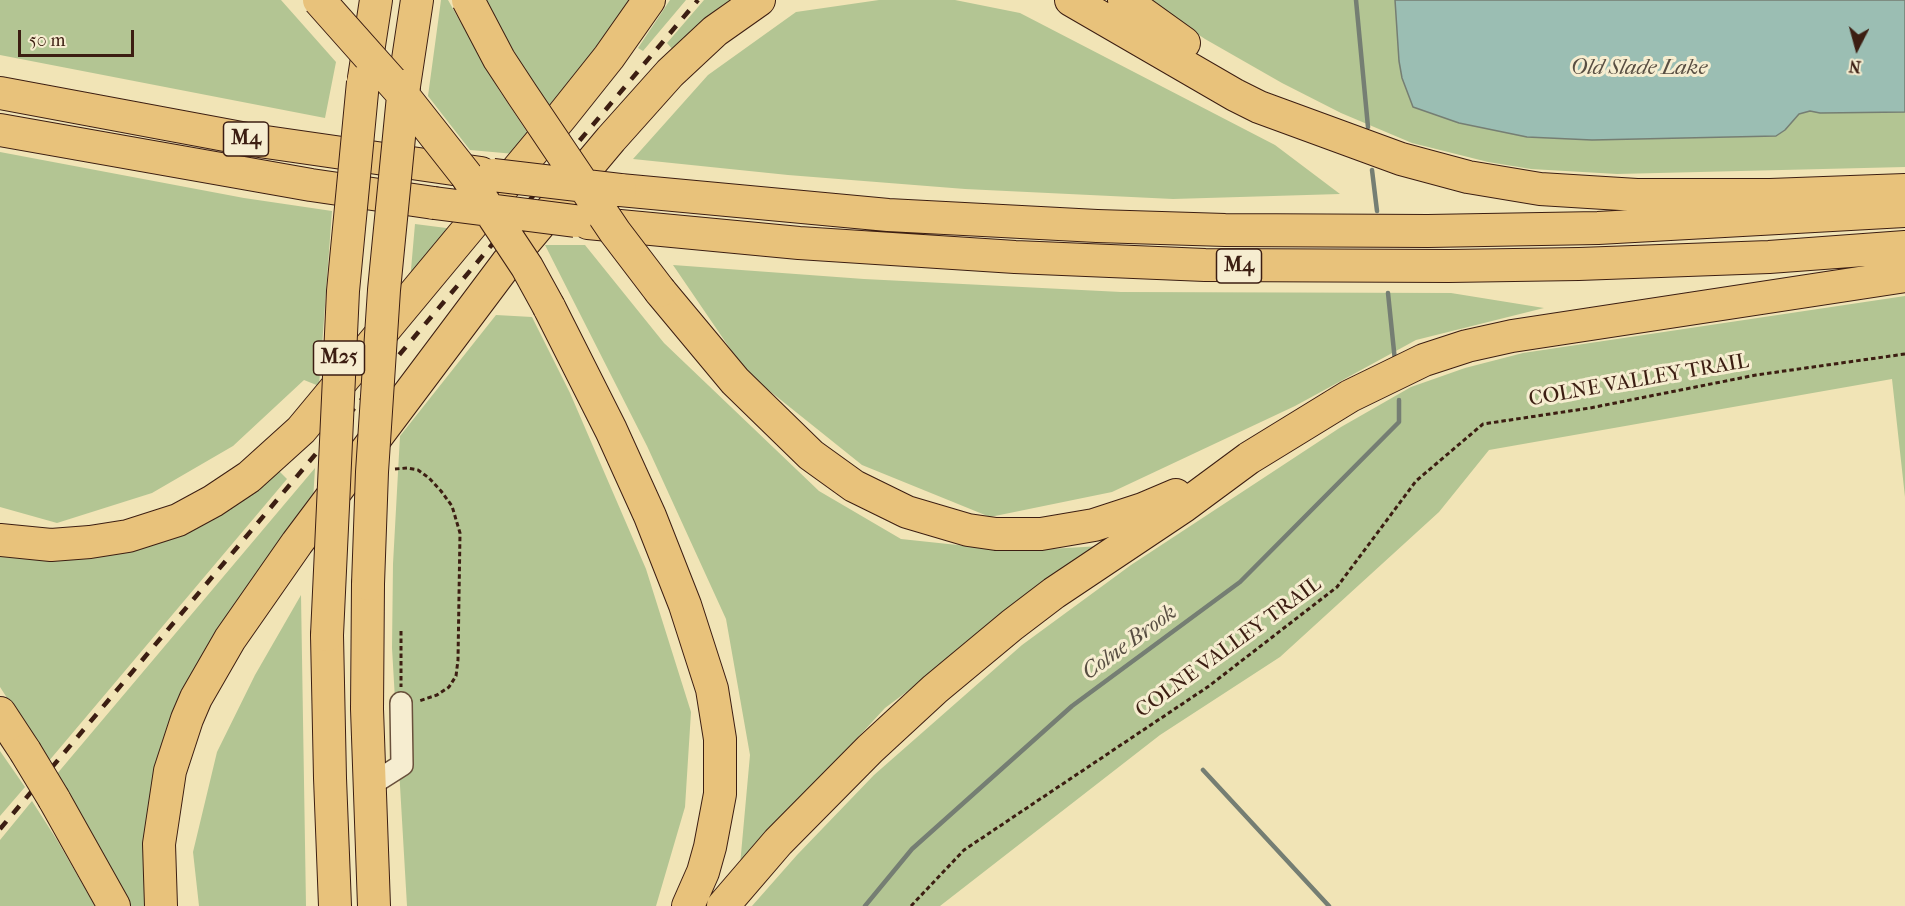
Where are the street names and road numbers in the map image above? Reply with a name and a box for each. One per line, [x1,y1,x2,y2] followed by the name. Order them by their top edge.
[224,122,268,156] road number: M4
[1216,249,1262,283] road number: M4
[314,341,364,375] road number: M25
[1527,349,1751,413] street label: COLNE VALLEY TRAIL
[1131,572,1327,724] street label: COLNE VALLEY TRAIL

